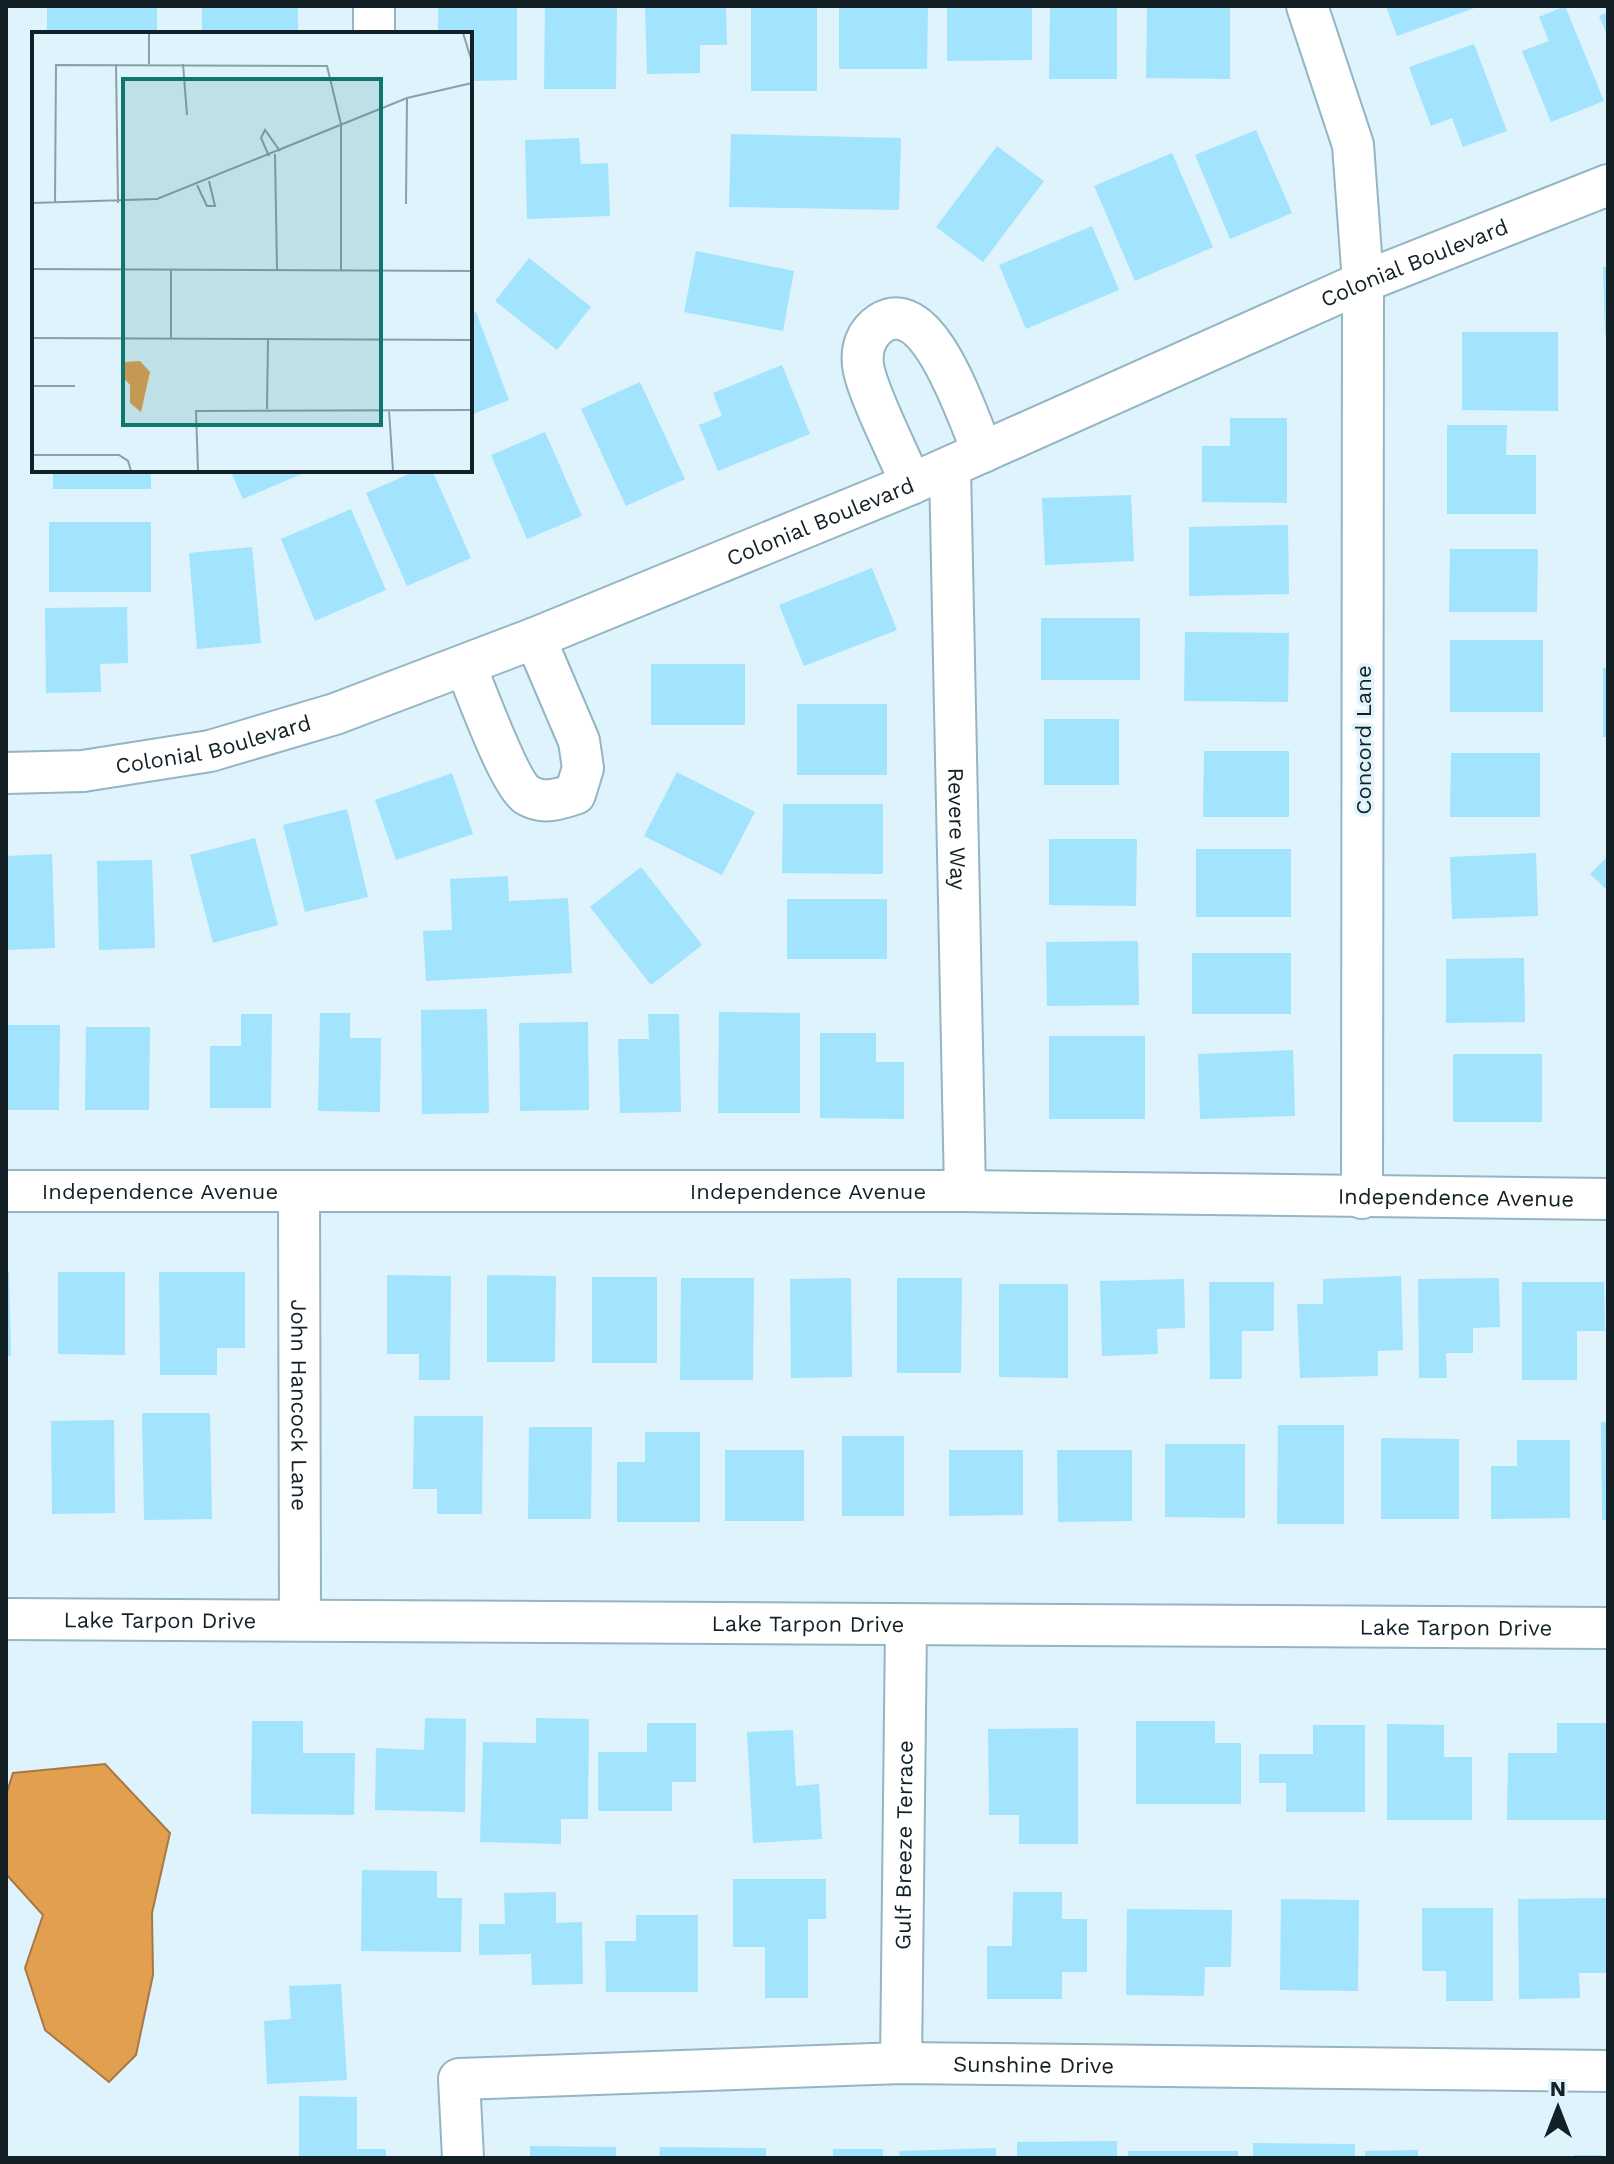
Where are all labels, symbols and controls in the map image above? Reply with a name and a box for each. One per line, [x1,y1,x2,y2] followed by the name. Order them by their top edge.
[32,32,472,472] inset map
[1317,213,1511,312] street label: Colonial Boulevard
[723,472,917,571] street label: Colonial Boulevard
[1351,665,1376,815] street label: Concord Lane
[114,709,314,778] street label: Colonial Boulevard
[944,767,971,891] street label: Revere Way
[42,1179,278,1204] street label: Independence Avenue
[690,1179,926,1204] street label: Independence Avenue
[1338,1183,1574,1211] street label: Independence Avenue
[287,1299,312,1511] street label: John Hancock Lane
[64,1607,256,1633] street label: Lake Tarpon Drive
[712,1610,904,1637] street label: Lake Tarpon Drive
[1360,1614,1552,1640] street label: Lake Tarpon Drive
[890,1740,917,1950] street label: Gulf Breeze Terrace
[953,2051,1114,2078] street label: Sunshine Drive
[1518,2068,1598,2148] north arrow
[1550,2076,1566,2101] text: N

